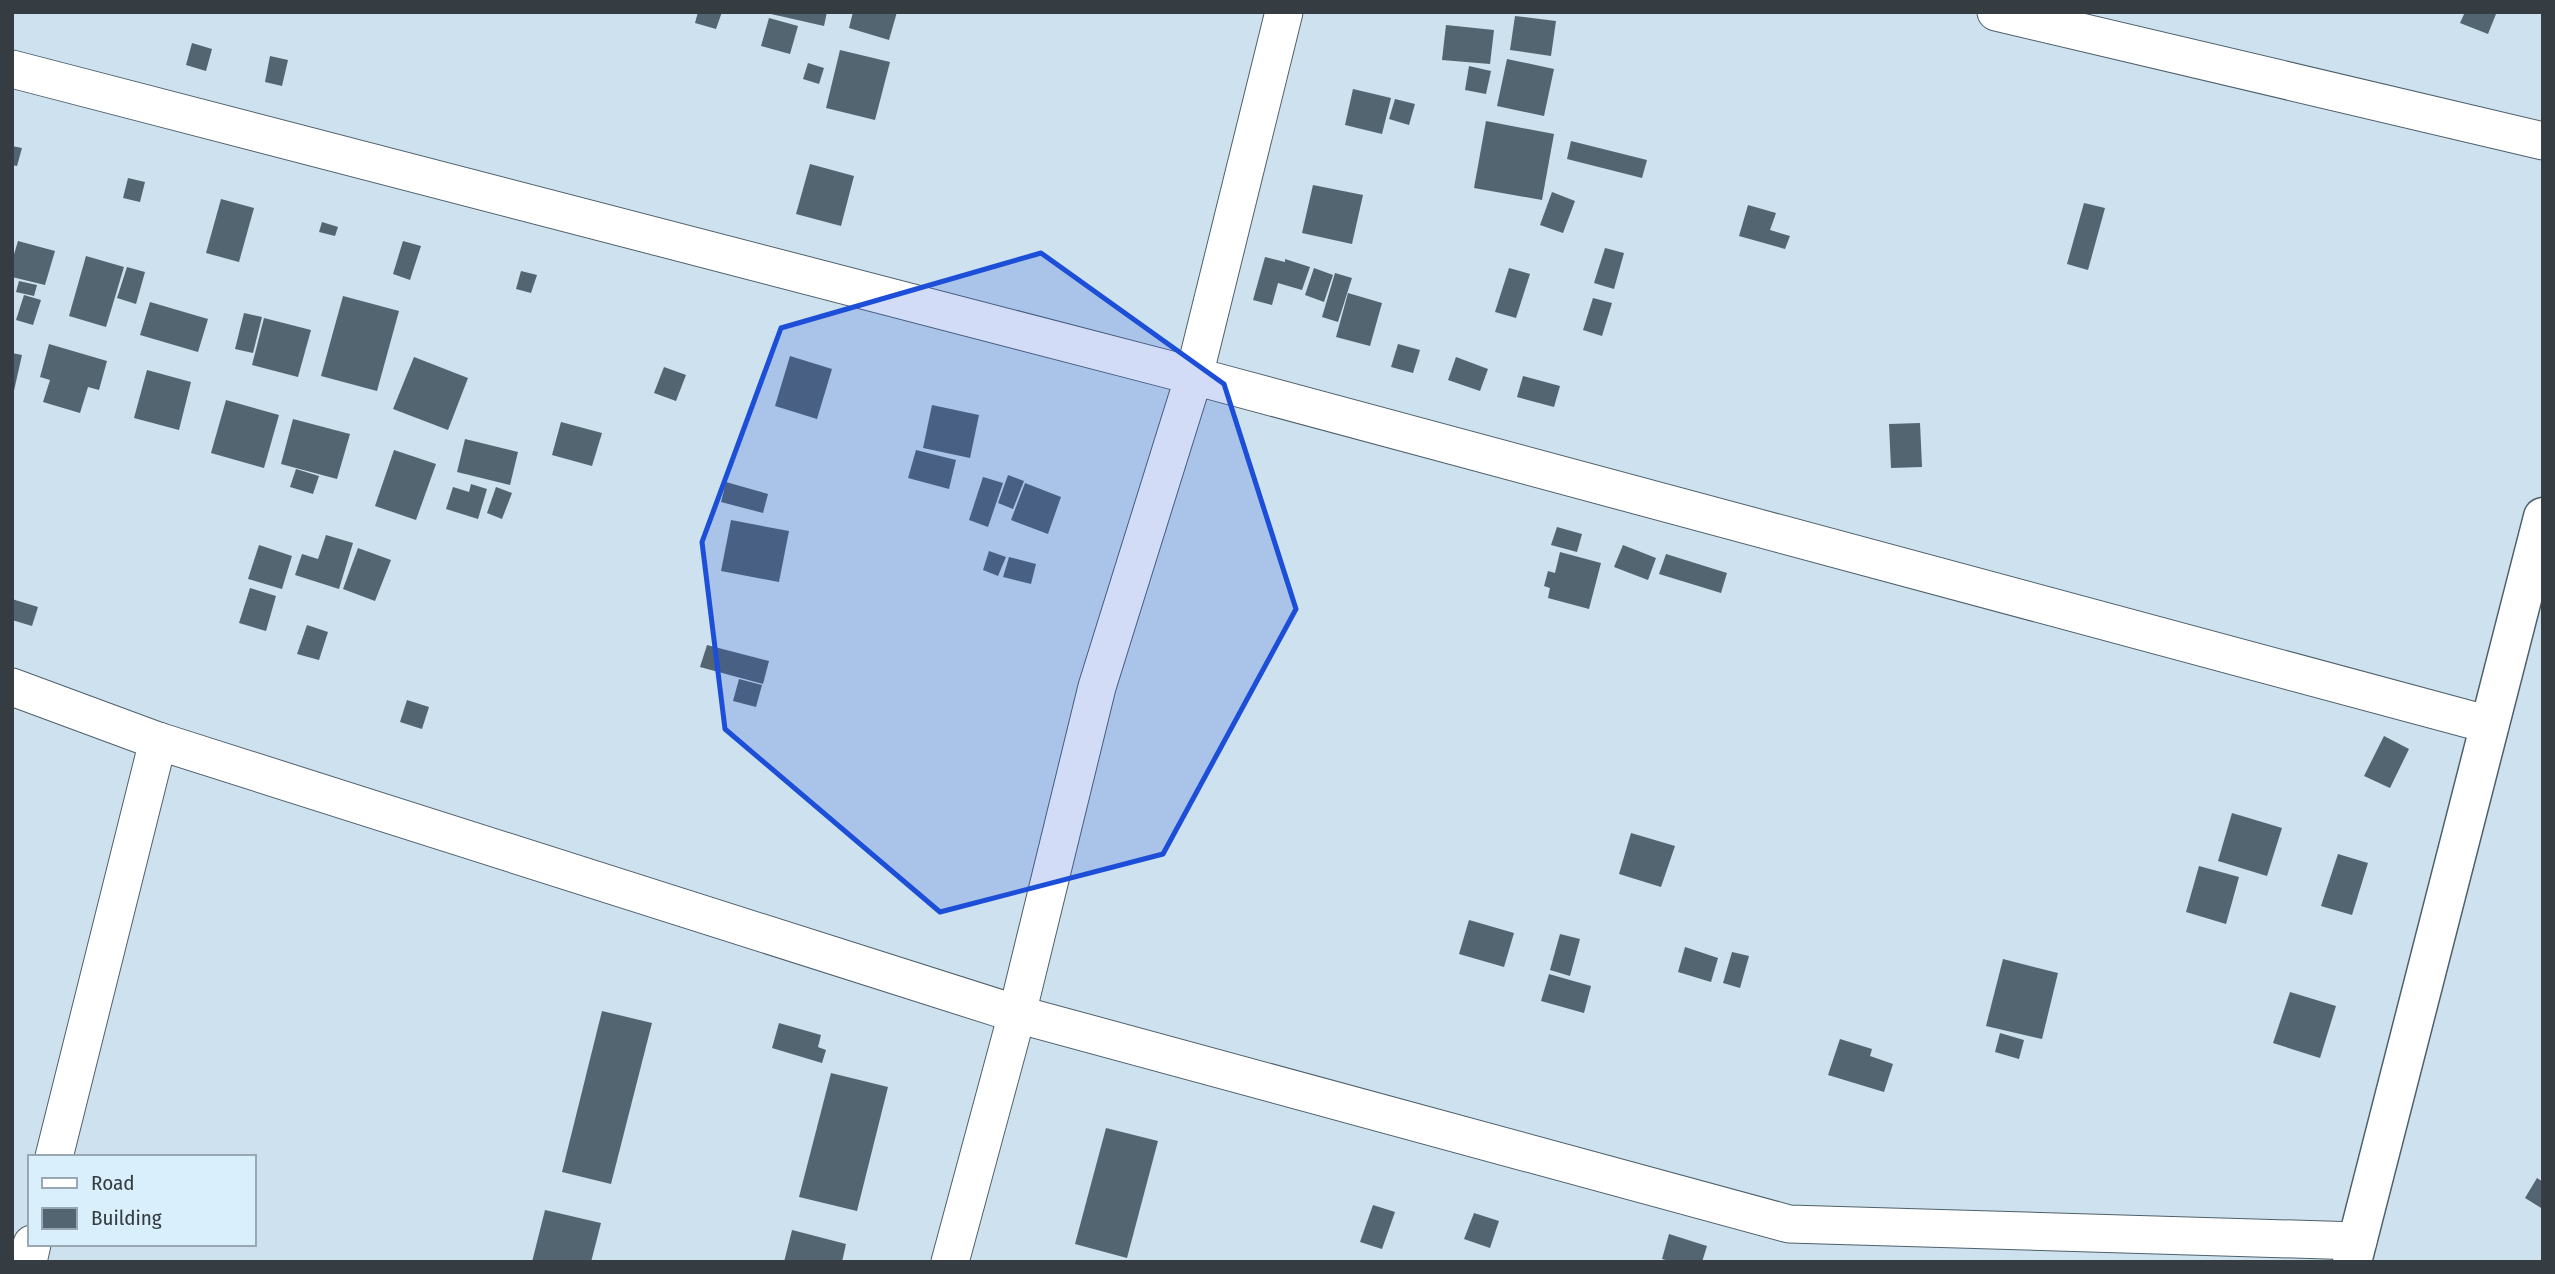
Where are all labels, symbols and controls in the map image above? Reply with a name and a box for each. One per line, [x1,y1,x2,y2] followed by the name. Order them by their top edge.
[28,1155,256,1246] legend
[91,1170,135,1196] text: Road
[91,1205,162,1231] text: Building

